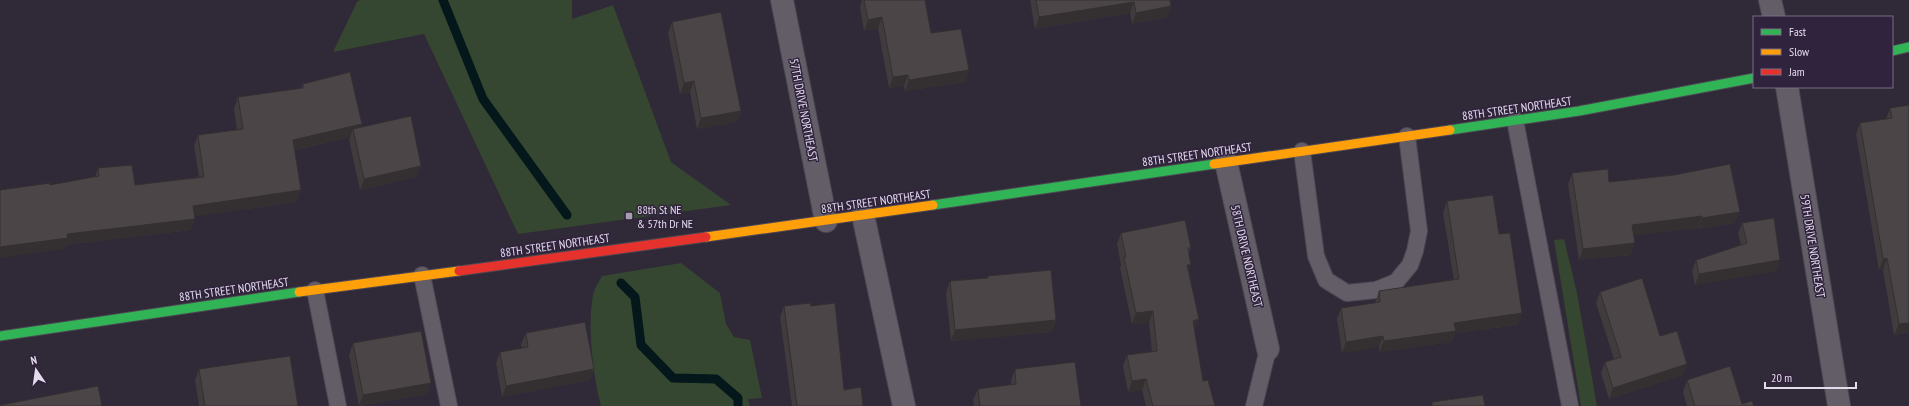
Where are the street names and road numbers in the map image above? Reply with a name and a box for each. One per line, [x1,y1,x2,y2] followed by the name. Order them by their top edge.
[787,57,821,163] street label: 57TH DRIVE NORTHEAST
[1461,93,1573,123] street label: 88TH STREET NORTHEAST
[1141,139,1253,169] street label: 88TH STREET NORTHEAST
[820,186,932,216] street label: 88TH STREET NORTHEAST
[1797,193,1829,299] street label: 59TH DRIVE NORTHEAST
[1228,203,1266,309] street label: 58TH DRIVE NORTHEAST
[499,230,611,260] street label: 88TH STREET NORTHEAST
[178,274,290,304] street label: 88TH STREET NORTHEAST

